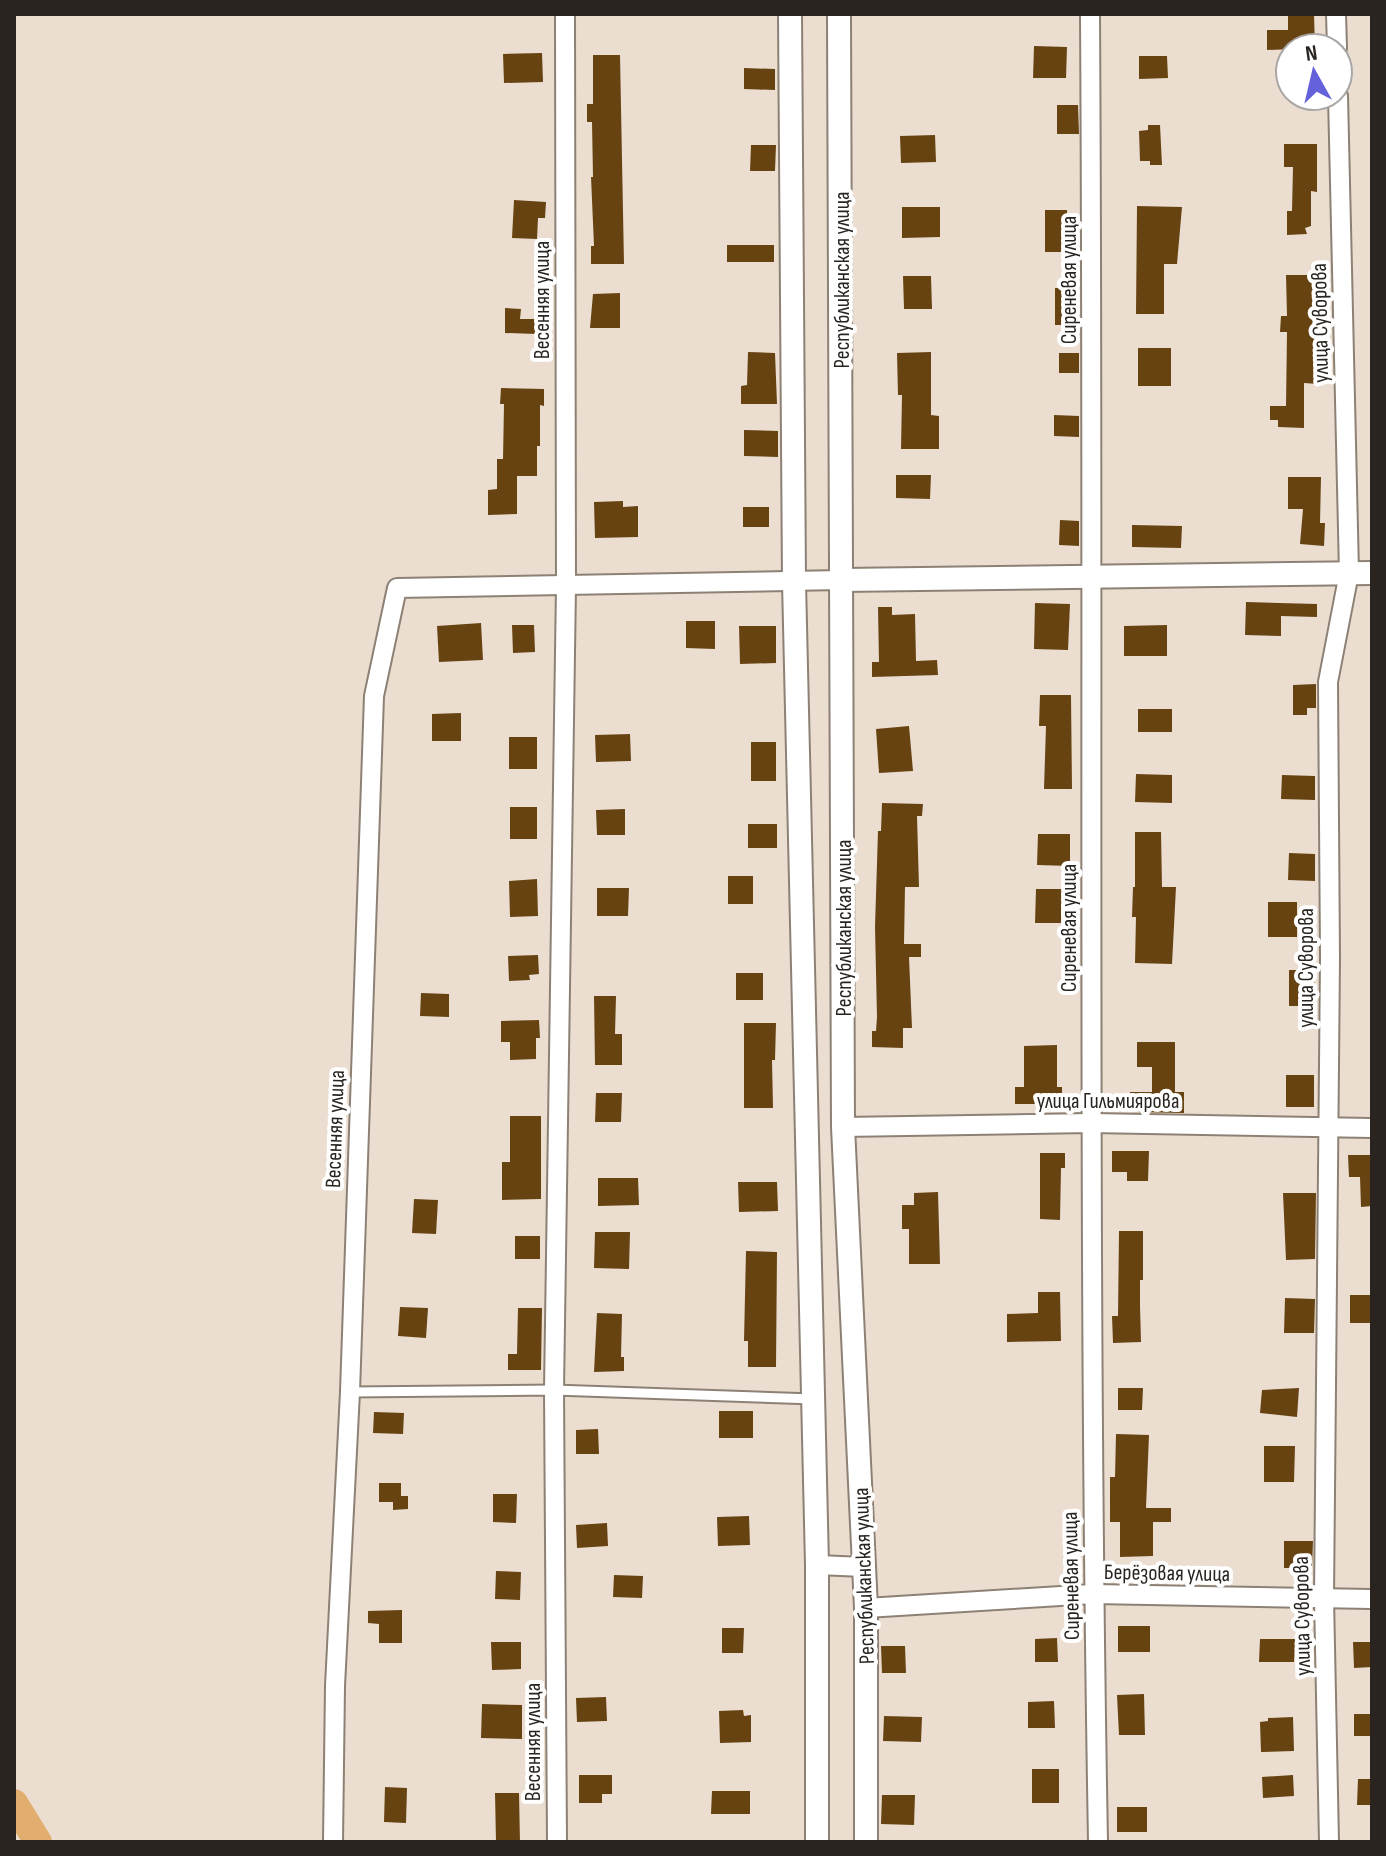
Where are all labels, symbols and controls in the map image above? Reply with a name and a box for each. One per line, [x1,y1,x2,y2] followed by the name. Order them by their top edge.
[1274,32,1354,112] north arrow
[1304,39,1319,68] text: N
[829,192,856,368] street label: Республиканская улица
[1056,216,1083,344] street label: Сиреневая улица
[529,241,556,359] street label: Весенняя улица
[1306,263,1335,383] street label: улица Суворова
[831,840,858,1016] street label: Республиканская улица
[1056,864,1083,992] street label: Сиреневая улица
[1293,908,1320,1028] street label: улица Суворова
[320,1069,351,1189] street label: Весенняя улица
[1037,1088,1179,1115] street label: улица Гильмиярова
[848,1487,881,1665] street label: Республиканская улица
[1057,1512,1086,1640] street label: Сиреневая улица
[1288,1556,1317,1676] street label: улица Суворова
[1104,1559,1230,1588] street label: Берёзовая улица
[520,1683,547,1801] street label: Весенняя улица

